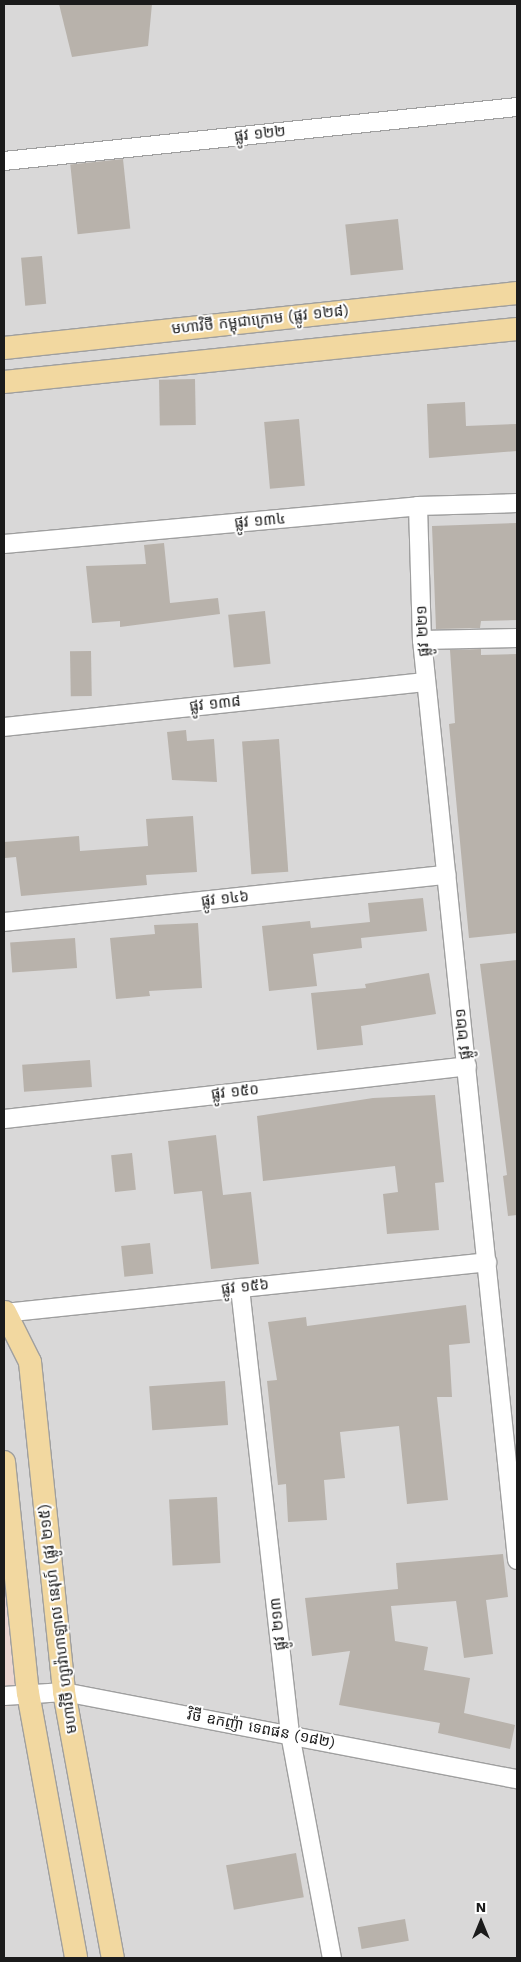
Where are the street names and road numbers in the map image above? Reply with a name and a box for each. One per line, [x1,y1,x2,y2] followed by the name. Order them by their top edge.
[233,122,287,146] street label: ផ្លូវ ១២២
[171,302,349,338] street label: មហាវិថី កម្ពុជាក្រោម (ផ្លូវ ១២៨)
[234,510,286,532] street label: ផ្លូវ ១៣៤
[413,605,433,657] street label: ផ្លូវ ២២១
[188,692,242,716] street label: ផ្លូវ ១៣៨
[200,888,250,910] street label: ផ្លូវ ១៤៦
[451,1007,475,1061] street label: ផ្លូវ ២២១
[210,1081,260,1103] street label: ផ្លូវ ១៥០
[220,1276,270,1298] street label: ផ្លូវ ១៥៦
[35,1503,81,1735] street label: មហាវិថី ហ្សាវ៉ាហាឡាល នេរុហ៍ (ផ្លូវ ២១៥)
[266,1597,290,1651] street label: ផ្លូវ ២១៣
[186,1706,336,1752] street label: វិថី ឧកញ៉ា ទេពផន (១៨២)

